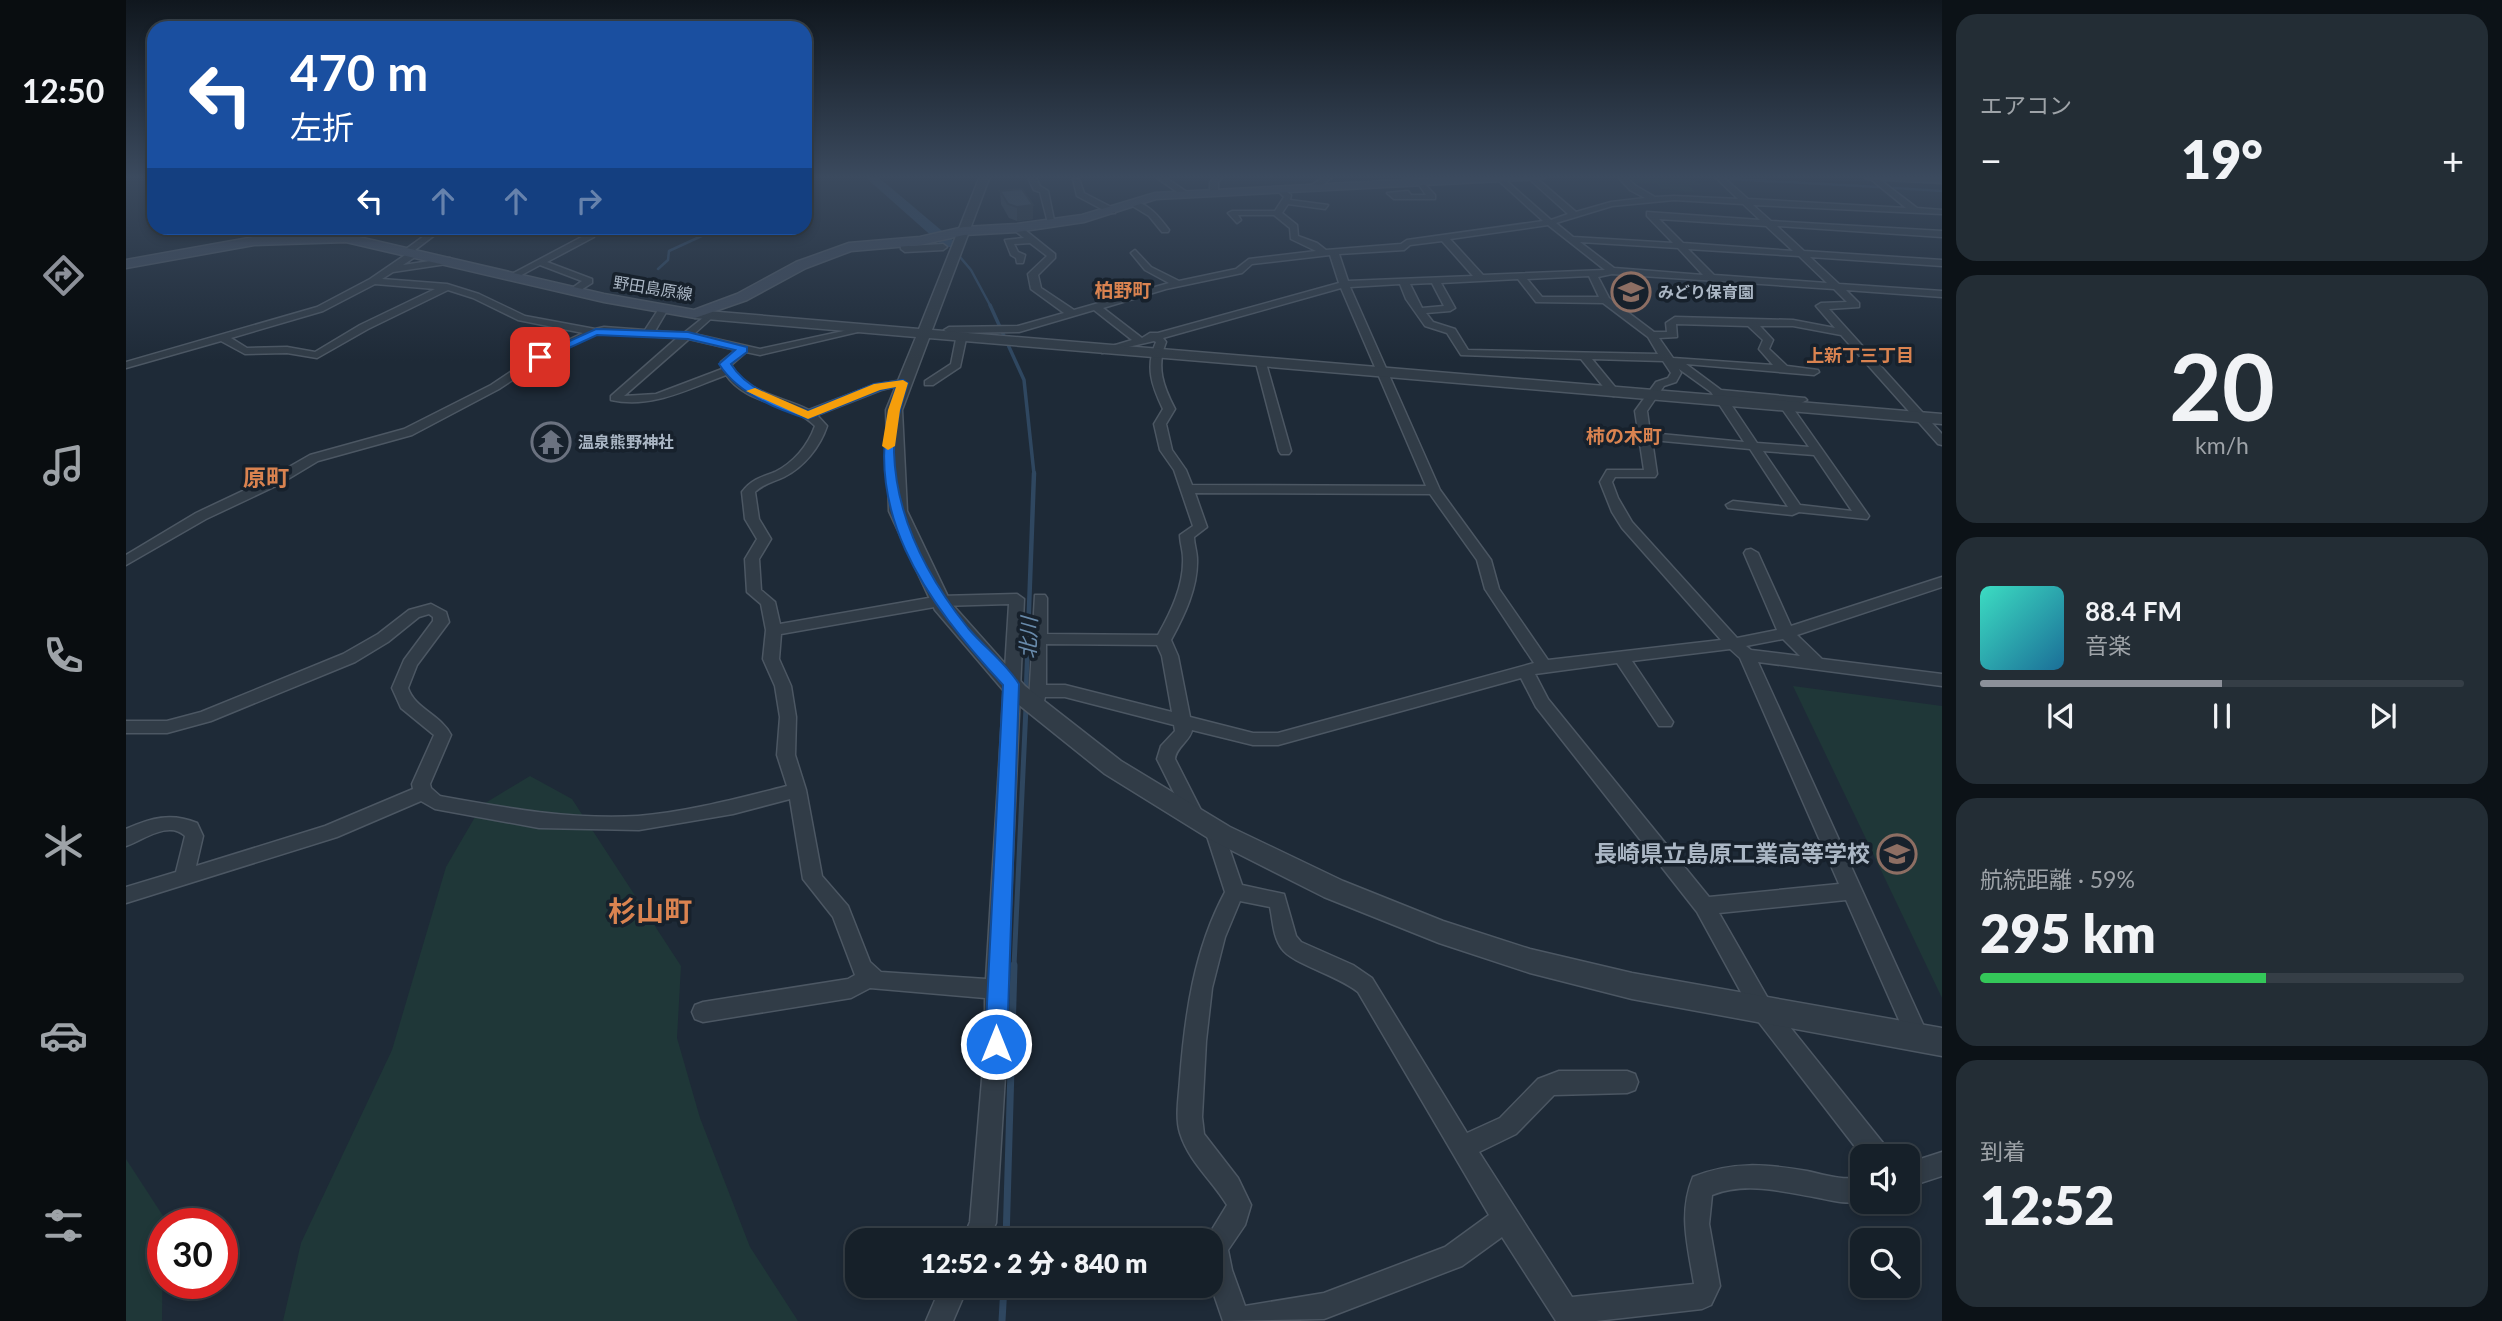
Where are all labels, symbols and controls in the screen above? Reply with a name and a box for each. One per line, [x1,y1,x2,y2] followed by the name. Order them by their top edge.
[290,43,428,101] text: 470 m
[175,49,266,140] icon: left
[22,71,104,110] text: 12:50
[1980,91,2072,119] text: エアコン
[290,107,354,146] text: 左折
[2181,128,2263,190] text: 19°
[1980,137,2002,183] text: −
[2442,137,2464,183] text: +
[351,182,389,220] icon: left
[424,182,462,220] icon: ahead
[497,182,535,220] icon: ahead
[570,182,608,220] icon: right
[39,251,88,300] icon: directions
[1610,271,1652,313] school or university icon: みどり保育園
[612,272,694,303] street label: 野田島原線
[1094,278,1152,301] district label: 柏野町
[1658,282,1754,301] place label: みどり保育園
[510,327,570,387] pin
[2169,331,2275,440] text: 20
[521,338,559,376] icon: arrive
[1806,344,1914,366] district label: 上新丁三丁目
[530,421,572,463] temple icon: 温泉熊野神社
[1586,424,1662,447] district label: 柿の木町
[2195,431,2249,459] text: km/h
[578,432,674,451] place label: 温泉熊野神社
[39,441,88,490] icon: music
[243,463,289,491] district label: 原町
[2085,595,2182,627] text: 88.4 FM
[1014,615,1041,659] water label: 北川
[39,631,88,680] icon: phone
[2085,631,2131,659] text: 音楽
[2042,697,2080,735] icon: previous
[2203,697,2241,735] icon: pause
[2364,697,2402,735] icon: next
[39,821,88,870] icon: climate
[1876,833,1918,875] school or university icon: 長崎県立島原工業高等学校
[1594,839,1870,867] place label: 長崎県立島原工業高等学校
[1980,865,2135,893] text: 航続距離 · 59%
[608,893,692,927] district label: 杉山町
[1980,902,2156,964] text: 295 km
[959,1007,1033,1081] position arrow
[39,1011,88,1060] icon: car
[1980,1137,2026,1165] text: 到着
[1850,1144,1920,1298] map controls
[1850,1144,1920,1214] button: sound
[1980,1174,2114,1236] text: 12:52
[39,1201,88,1250] icon: filters
[147,1208,238,1299] speed limit sign: 30
[1850,1228,1920,1298] button: search
[921,1247,1147,1279] text: 12:52 · 2 分 · 840 m

